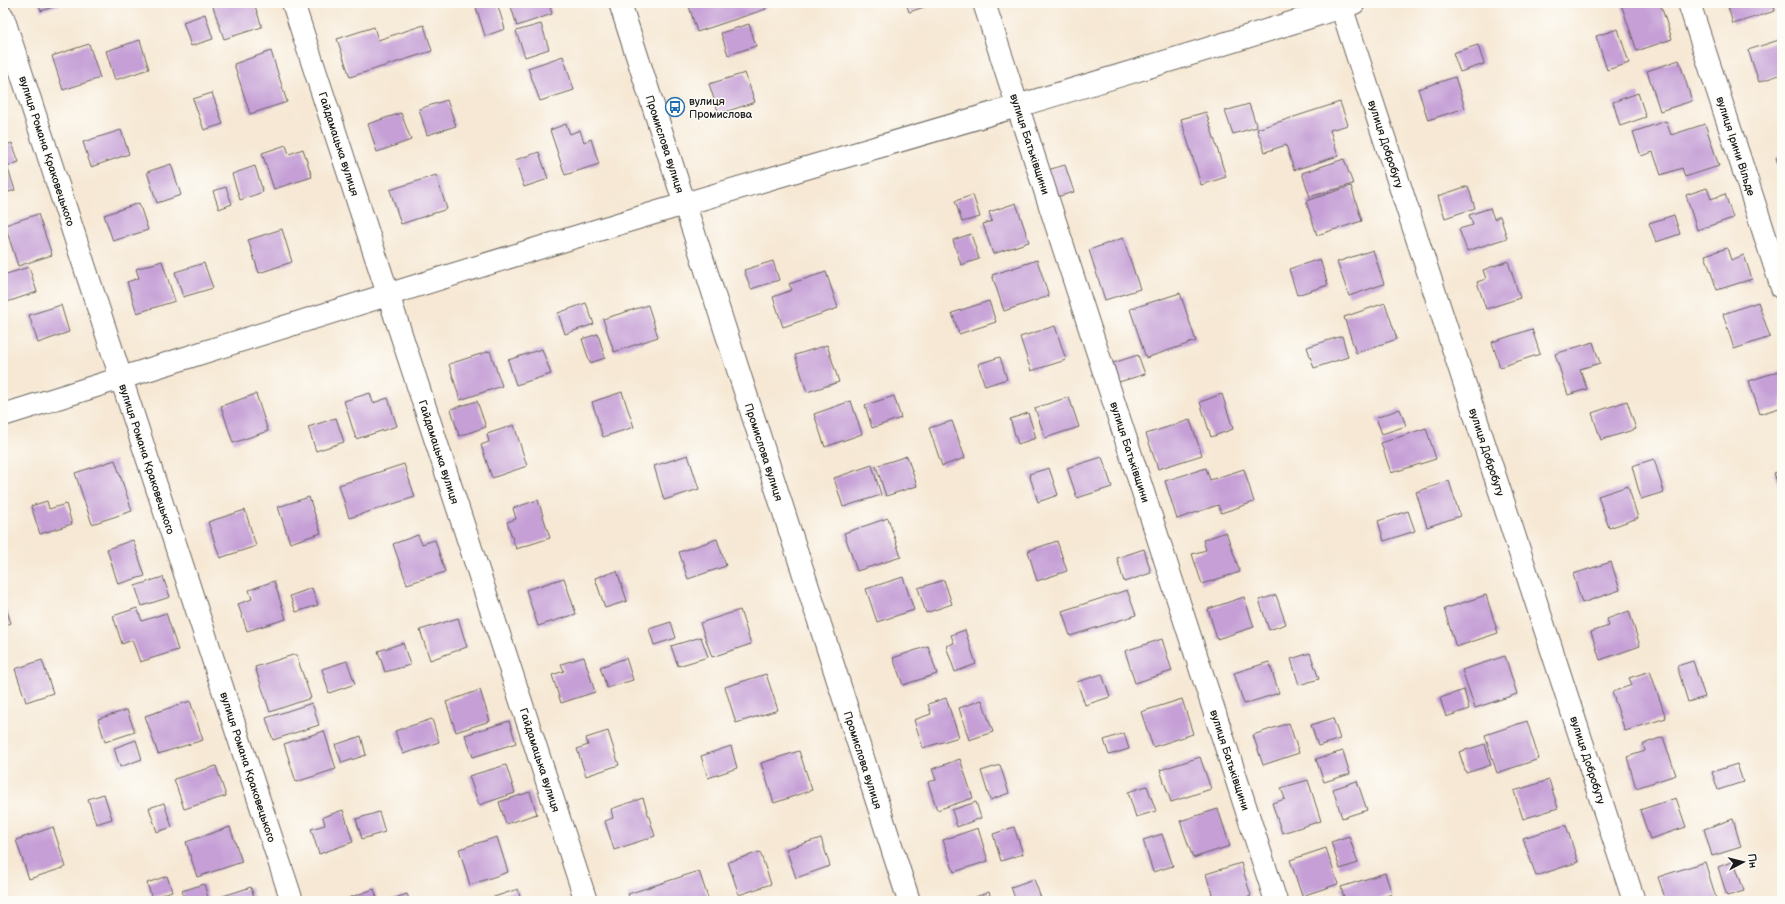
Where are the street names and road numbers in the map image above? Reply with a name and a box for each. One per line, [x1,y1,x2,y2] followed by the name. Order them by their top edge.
[16,74,77,228] street label: вулиця Романа Краковецького
[316,90,361,198] street label: Гайдамацька вулиця
[1007,92,1052,196] street label: вулиця Батьківщини
[643,94,686,195] street label: Промислова вулиця
[1713,95,1758,198] street label: вулиця Ірини Вільде
[1365,99,1406,190] street label: вулиця Добробуту
[116,382,177,536] street label: вулиця Романа Краковецького
[416,398,461,506] street label: Гайдамацька вулиця
[1107,400,1152,504] street label: вулиця Батьківщини
[742,402,785,503] street label: Промислова вулиця
[1466,407,1507,498] street label: вулиця Добробуту
[217,690,278,844] street label: вулиця Романа Краковецького
[517,706,562,814] street label: Гайдамацька вулиця
[1207,708,1252,812] street label: вулиця Батьківщини
[841,710,884,811] street label: Промислова вулиця
[1567,715,1608,806] street label: вулиця Добробуту

